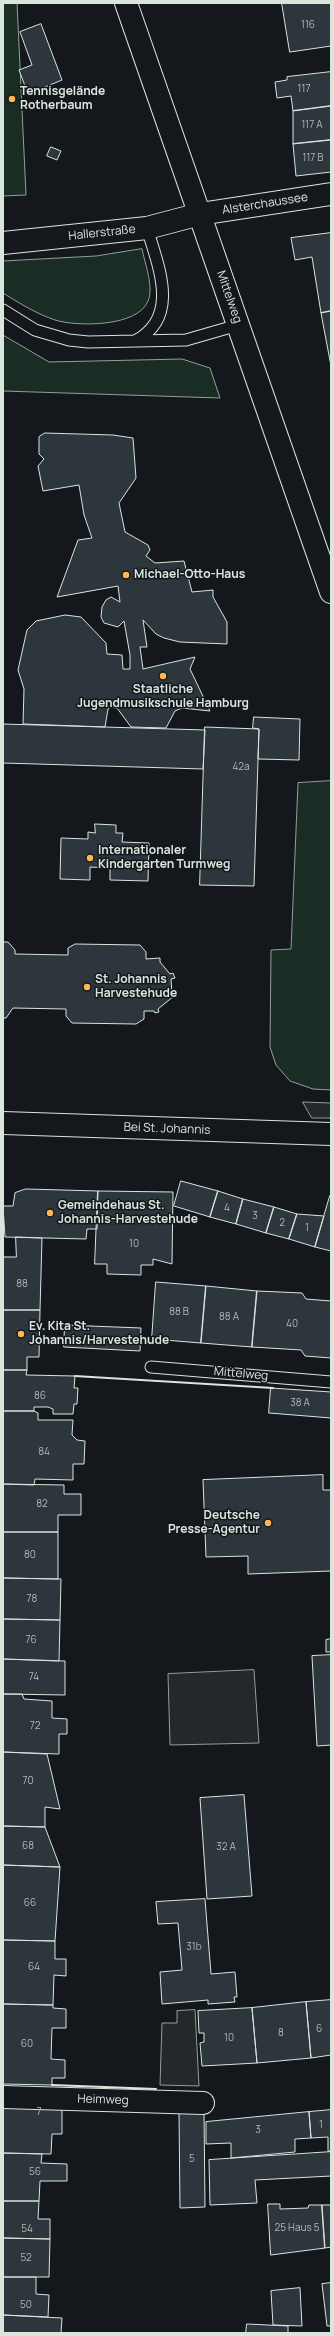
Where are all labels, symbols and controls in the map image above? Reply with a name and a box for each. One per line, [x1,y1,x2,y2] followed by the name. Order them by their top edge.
[301,19,315,31] house number: 116
[298,83,310,95] house number: 117
[20,85,105,113] place label: Tennisgelände Rotherbaum
[7,94,17,104] marker: Tennisgelände Rotherbaum
[301,119,323,131] house number: 117 A
[303,152,323,164] house number: 117 B
[221,190,309,218] street label: Alsterchaussee
[68,222,136,244] street label: Hallerstraße
[213,269,245,325] street label: Mittelweg
[134,568,245,582] place label: Michael-Otto-Haus
[121,570,131,580] marker: Michael-Otto-Haus
[158,671,168,681] marker: Staatliche Jugendmusikschule Hamburg
[77,683,249,711] place label: Staatliche Jugendmusikschule Hamburg
[232,761,250,773] house number: 42a
[98,844,230,872] place label: Internationaler Kindergarten Turmweg
[85,853,95,863] marker: Internationaler Kindergarten Turmweg
[95,973,177,1001] place label: St. Johannis Harvestehude
[82,982,92,992] marker: St. Johannis Harvestehude
[123,1120,211,1138] street label: Bei St. Johannis
[58,1199,198,1227] place label: Gemeindehaus St. Johannis-Harvestehude
[224,1202,230,1214] house number: 4
[45,1208,55,1218] marker: Gemeindehaus St. Johannis-Harvestehude
[252,1210,258,1222] house number: 3
[279,1217,285,1229] house number: 2
[305,1222,309,1234] house number: 1
[129,1238,139,1250] house number: 10
[16,1278,28,1290] house number: 88
[169,1306,189,1318] house number: 88 B
[219,1311,239,1323] house number: 88 A
[286,1318,298,1330] house number: 40
[29,1320,169,1348] place label: Ev. Kita St. Johannis/Harvestehude
[16,1329,26,1339] marker: Ev. Kita St. Johannis/Harvestehude
[213,1364,269,1384] street label: Mittelweg
[34,1390,46,1402] house number: 86
[290,1397,310,1409] house number: 38 A
[38,1446,50,1458] house number: 84
[36,1498,48,1510] house number: 82
[168,1509,260,1537] place label: Deutsche Presse-Agentur
[263,1518,273,1528] marker: Deutsche Presse-Agentur
[24,1549,36,1561] house number: 80
[27,1593,37,1605] house number: 78
[25,1634,37,1646] house number: 76
[29,1671,39,1683] house number: 74
[30,1720,40,1732] house number: 72
[22,1775,34,1787] house number: 70
[22,1840,34,1852] house number: 68
[216,1841,236,1853] house number: 32 A
[24,1897,36,1909] house number: 66
[186,1941,202,1953] house number: 31b
[28,1961,40,1973] house number: 64
[316,2023,322,2035] house number: 6
[278,2027,284,2039] house number: 8
[224,2032,234,2044] house number: 10
[21,2038,33,2050] house number: 60
[77,2092,129,2108] street label: Heimweg
[36,2106,42,2118] house number: 7
[319,2119,323,2131] house number: 1
[255,2124,261,2136] house number: 3
[189,2153,195,2165] house number: 5
[29,2166,41,2178] house number: 56
[275,2222,319,2234] house number: 25 Haus 5
[21,2223,33,2235] house number: 54
[20,2252,32,2264] house number: 52
[20,2299,32,2311] house number: 50

